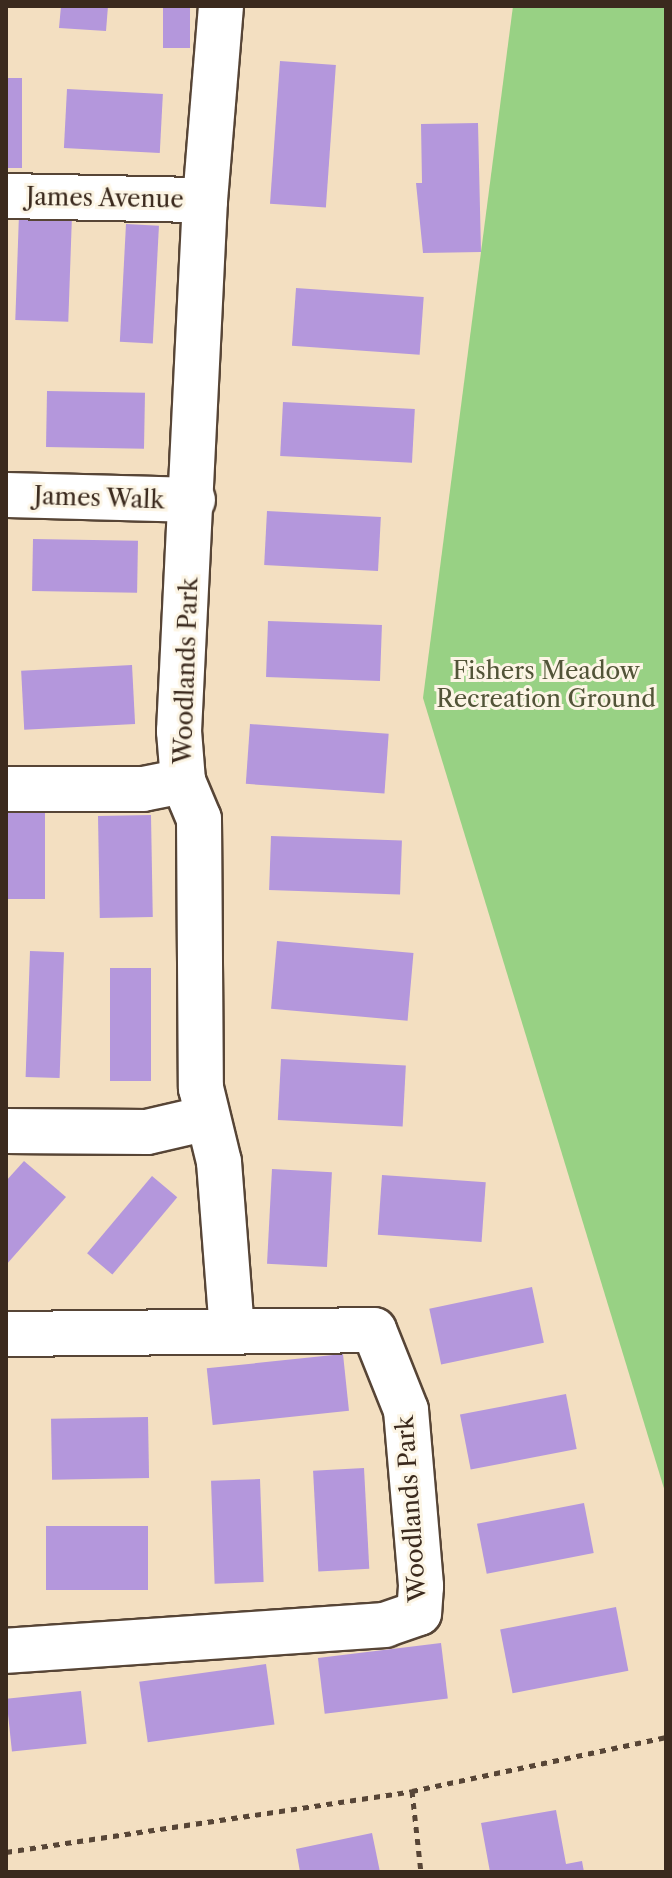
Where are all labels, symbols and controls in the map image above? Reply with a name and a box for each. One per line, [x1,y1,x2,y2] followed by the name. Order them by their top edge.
[25,182,185,214] street label: James Avenue
[33,481,165,515] street label: James Walk
[168,577,204,765] street label: Woodlands Park
[436,657,656,713] park label: Fishers Meadow Recreation Ground
[390,1415,432,1603] street label: Woodlands Park

